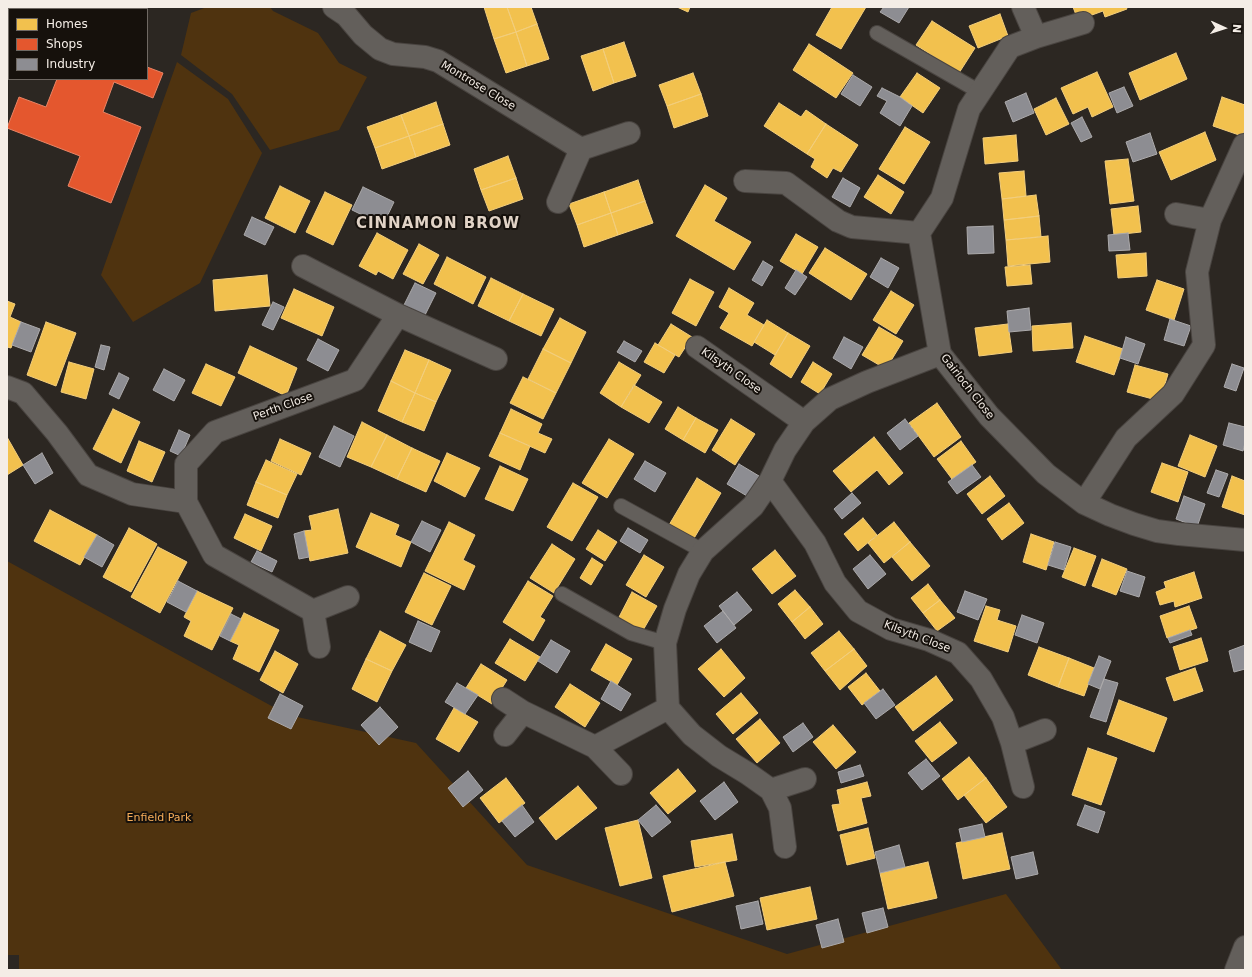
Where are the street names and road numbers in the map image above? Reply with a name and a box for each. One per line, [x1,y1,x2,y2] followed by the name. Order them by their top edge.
[438,59,518,113] street label: Montrose Close
[698,345,764,397] street label: Kilsyth Close
[937,352,997,422] street label: Gairloch Close
[251,390,315,424] street label: Perth Close
[882,618,952,656] street label: Kilsyth Close

